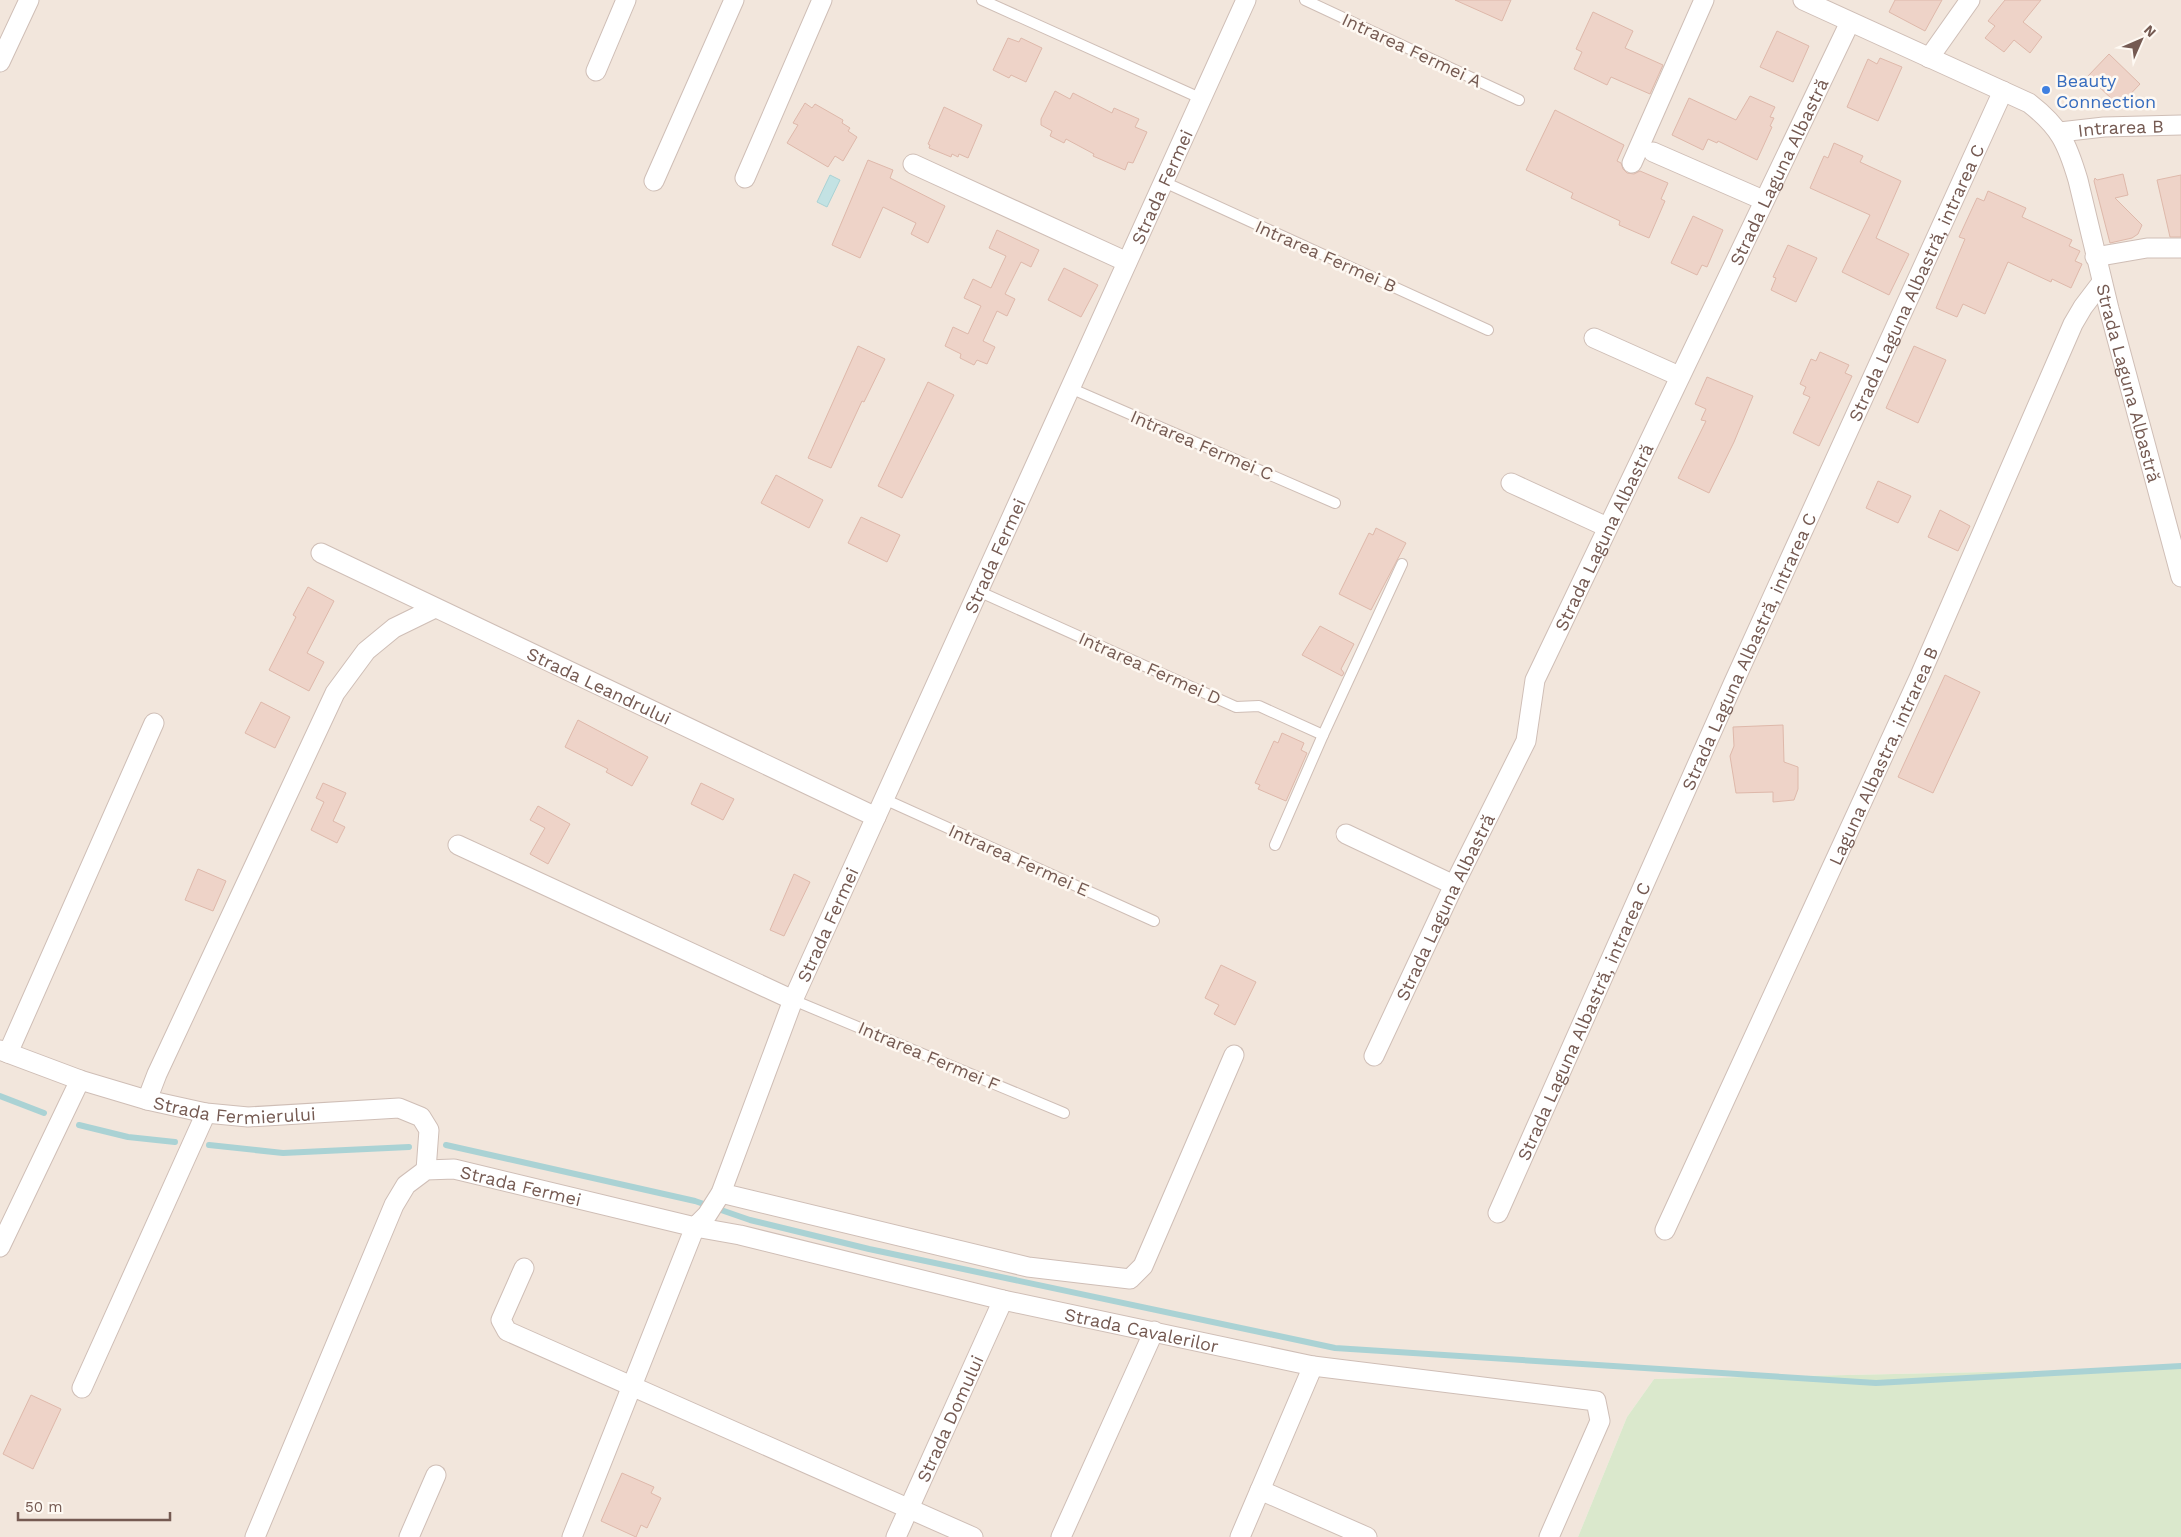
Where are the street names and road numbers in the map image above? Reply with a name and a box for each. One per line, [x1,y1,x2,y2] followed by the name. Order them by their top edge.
[1339,8,1485,92] street label: Intrarea Fermei A
[1725,75,1832,269] street label: Strada Laguna Albastră
[2077,115,2164,140] street label: Intrarea B
[1126,126,1196,247] street label: Strada Fermei
[1844,141,1988,424] street label: Strada Laguna Albastră, intrarea C
[1252,215,1400,297] street label: Intrarea Fermei B
[2093,281,2166,485] street label: Strada Laguna Albastră
[1127,405,1277,485] street label: Intrarea Fermei C
[1550,440,1657,634] street label: Strada Laguna Albastră
[959,495,1029,616] street label: Strada Fermei
[1677,509,1820,793] street label: Strada Laguna Albastră, intrarea C
[1076,627,1224,709] street label: Intrarea Fermei D
[524,642,675,729] street label: Strada Leandrului
[1824,643,1942,868] street label: Laguna Albastra, intrarea B
[1391,810,1499,1004] street label: Strada Laguna Albastră
[945,819,1093,901] street label: Intrarea Fermei E
[792,864,862,985] street label: Strada Fermei
[1512,879,1654,1163] street label: Strada Laguna Albastră, intrarea C
[855,1017,1003,1095] street label: Intrarea Fermei F
[151,1091,316,1128] street label: Strada Fermierului
[458,1160,583,1210] street label: Strada Fermei
[1063,1303,1221,1356] street label: Strada Cavalerilor
[912,1352,987,1485] street label: Strada Domului

